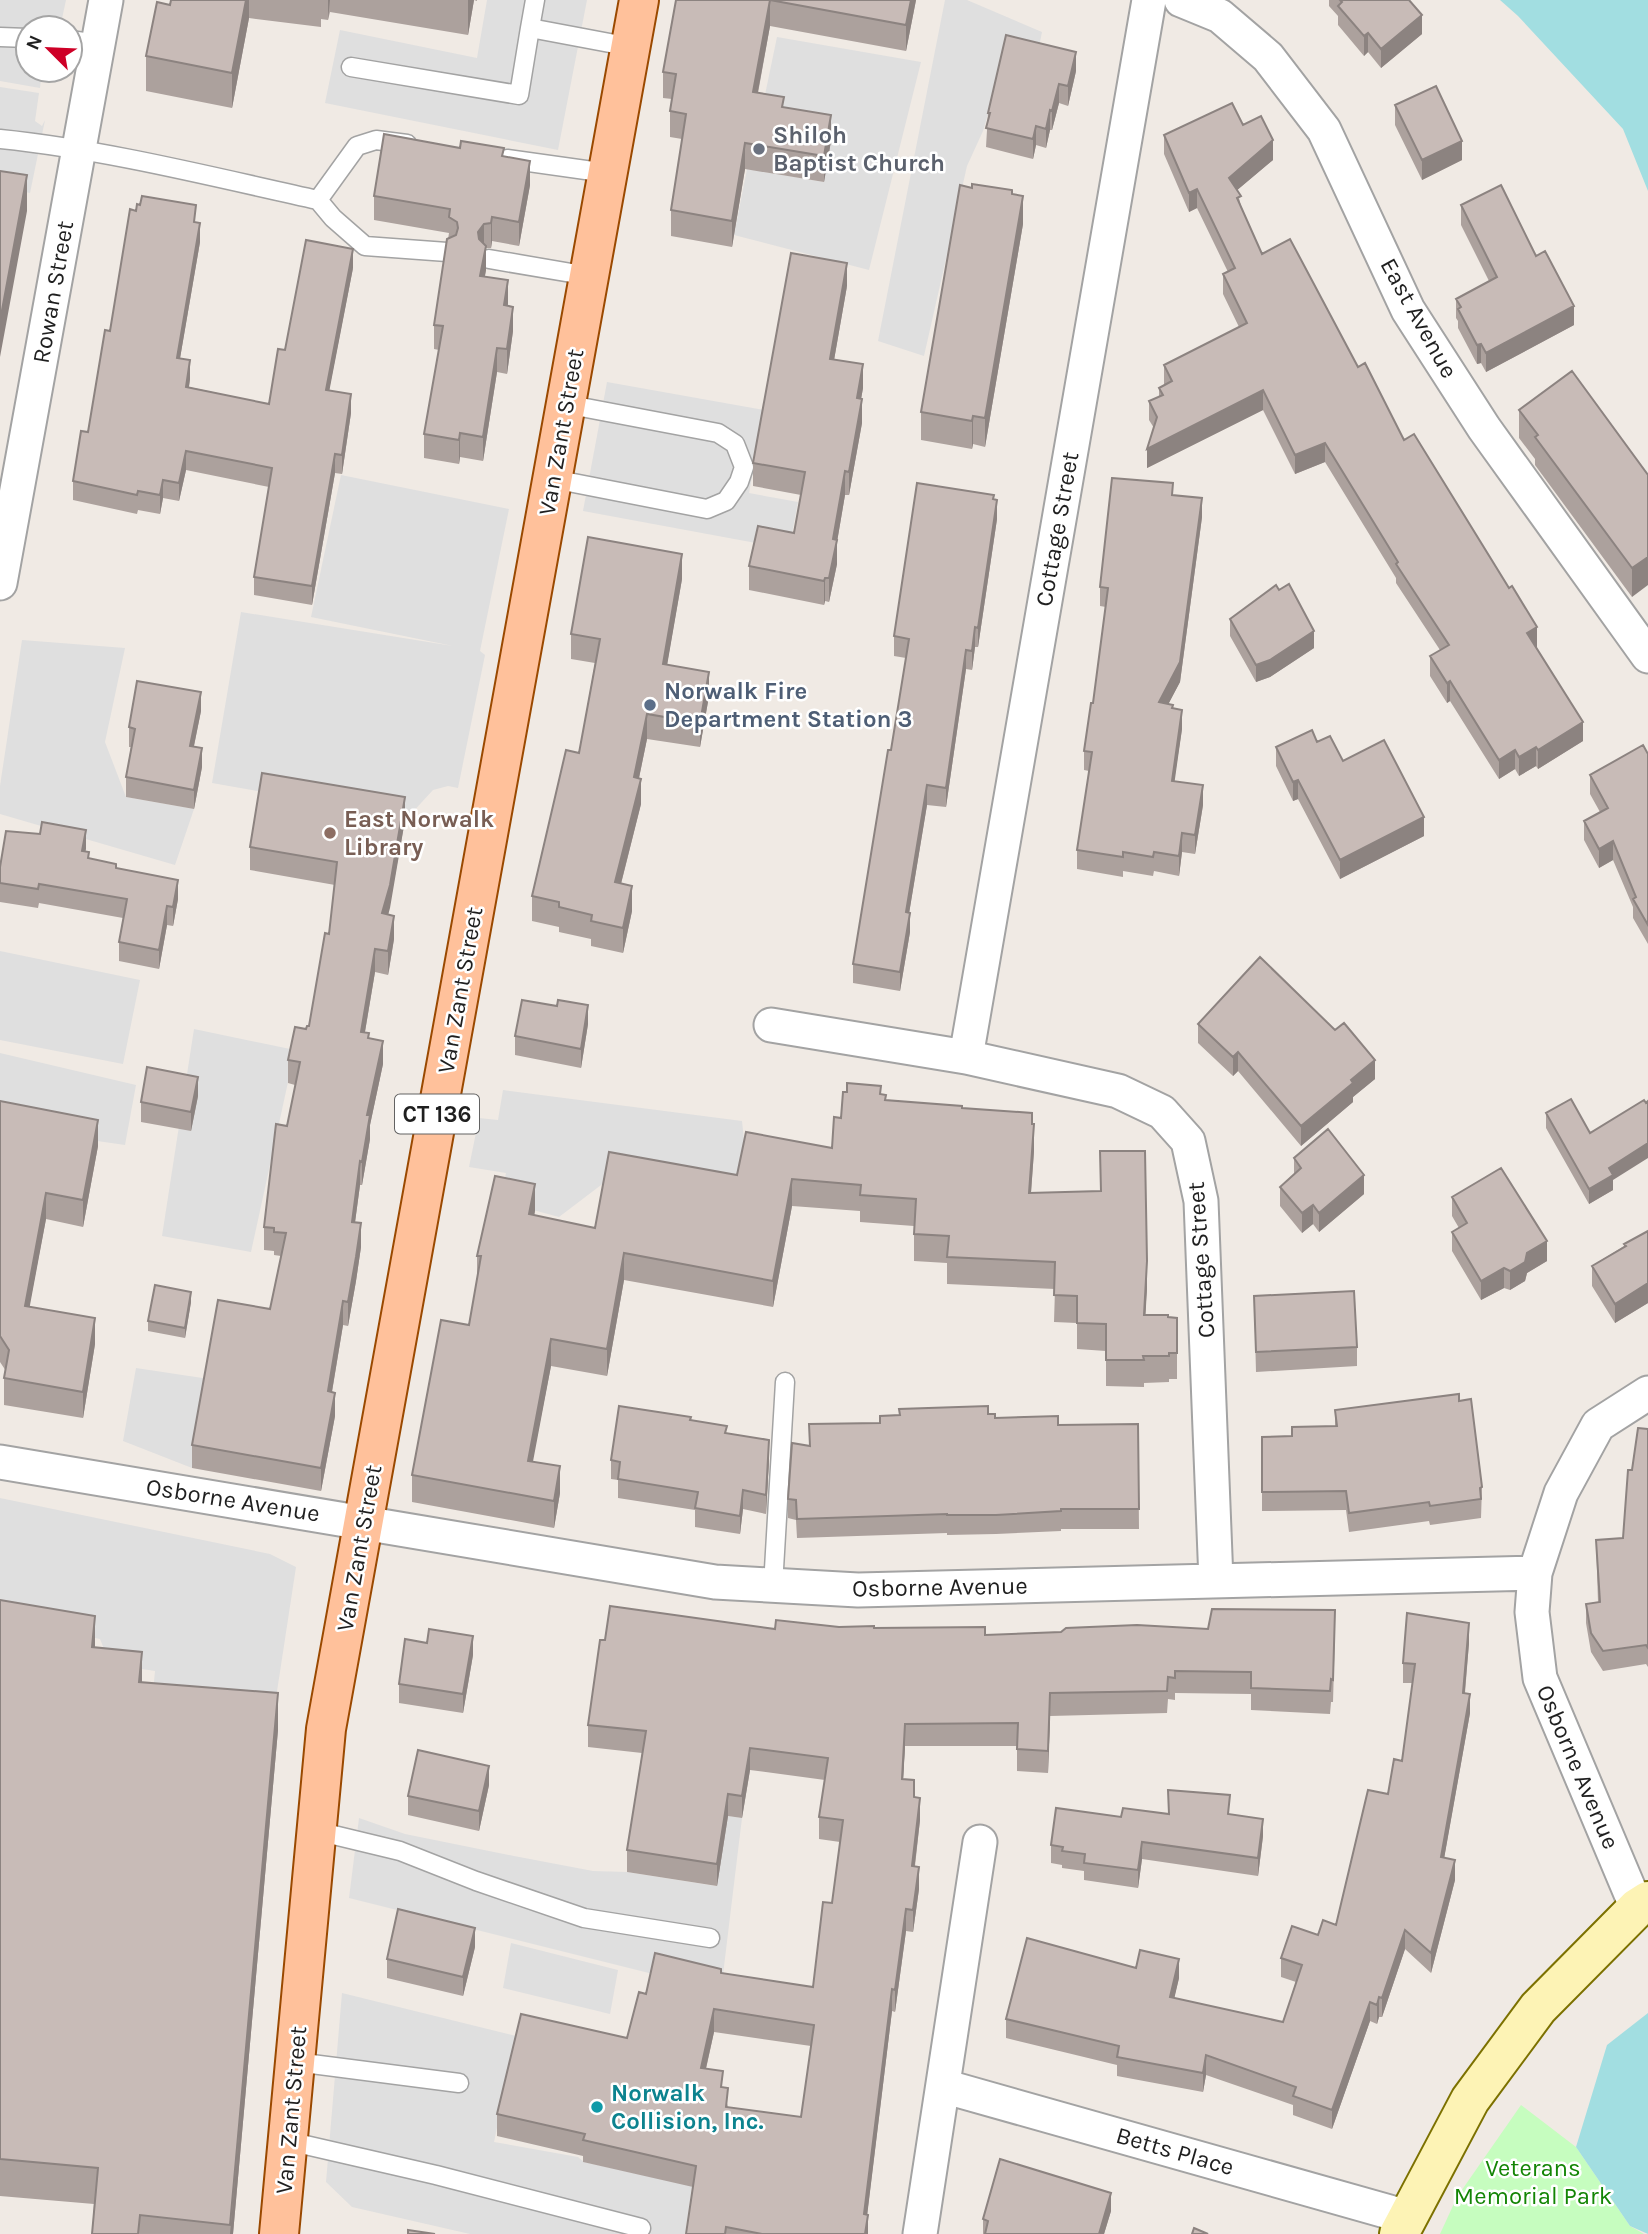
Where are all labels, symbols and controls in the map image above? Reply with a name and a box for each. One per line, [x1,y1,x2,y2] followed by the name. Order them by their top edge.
[14,14,84,84] north arrow
[22,32,47,53] text: N
[773,121,945,177] place label: Shiloh Baptist Church
[751,141,767,157] marker: Shiloh Baptist Church
[27,218,79,366] street label: Rowan Street
[1375,253,1463,383] street label: East Avenue
[533,347,589,517] street label: Van Zant Street
[1030,449,1084,609] street label: Cottage Street
[664,677,912,733] place label: Norwalk Fire Department Station 3
[642,697,658,713] marker: Norwalk Fire Department Station 3
[344,805,494,861] place label: East Norwalk Library
[322,825,338,841] marker: East Norwalk Library
[432,905,488,1075] street label: Van Zant Street
[395,1094,479,1134] road number: CT 136
[1182,1181,1220,1339] street label: Cottage Street
[331,1463,387,1633] street label: Van Zant Street
[144,1472,322,1528] street label: Osborne Avenue
[852,1571,1028,1603] street label: Osborne Avenue
[1531,1681,1625,1853] street label: Osborne Avenue
[270,2025,312,2195] street label: Van Zant Street
[611,2079,764,2135] place label: Norwalk Collision, Inc.
[589,2099,605,2115] marker: Norwalk Collision, Inc.
[1113,2121,1237,2181] street label: Betts Place
[1454,2154,1612,2210] park label: Veterans Memorial Park

